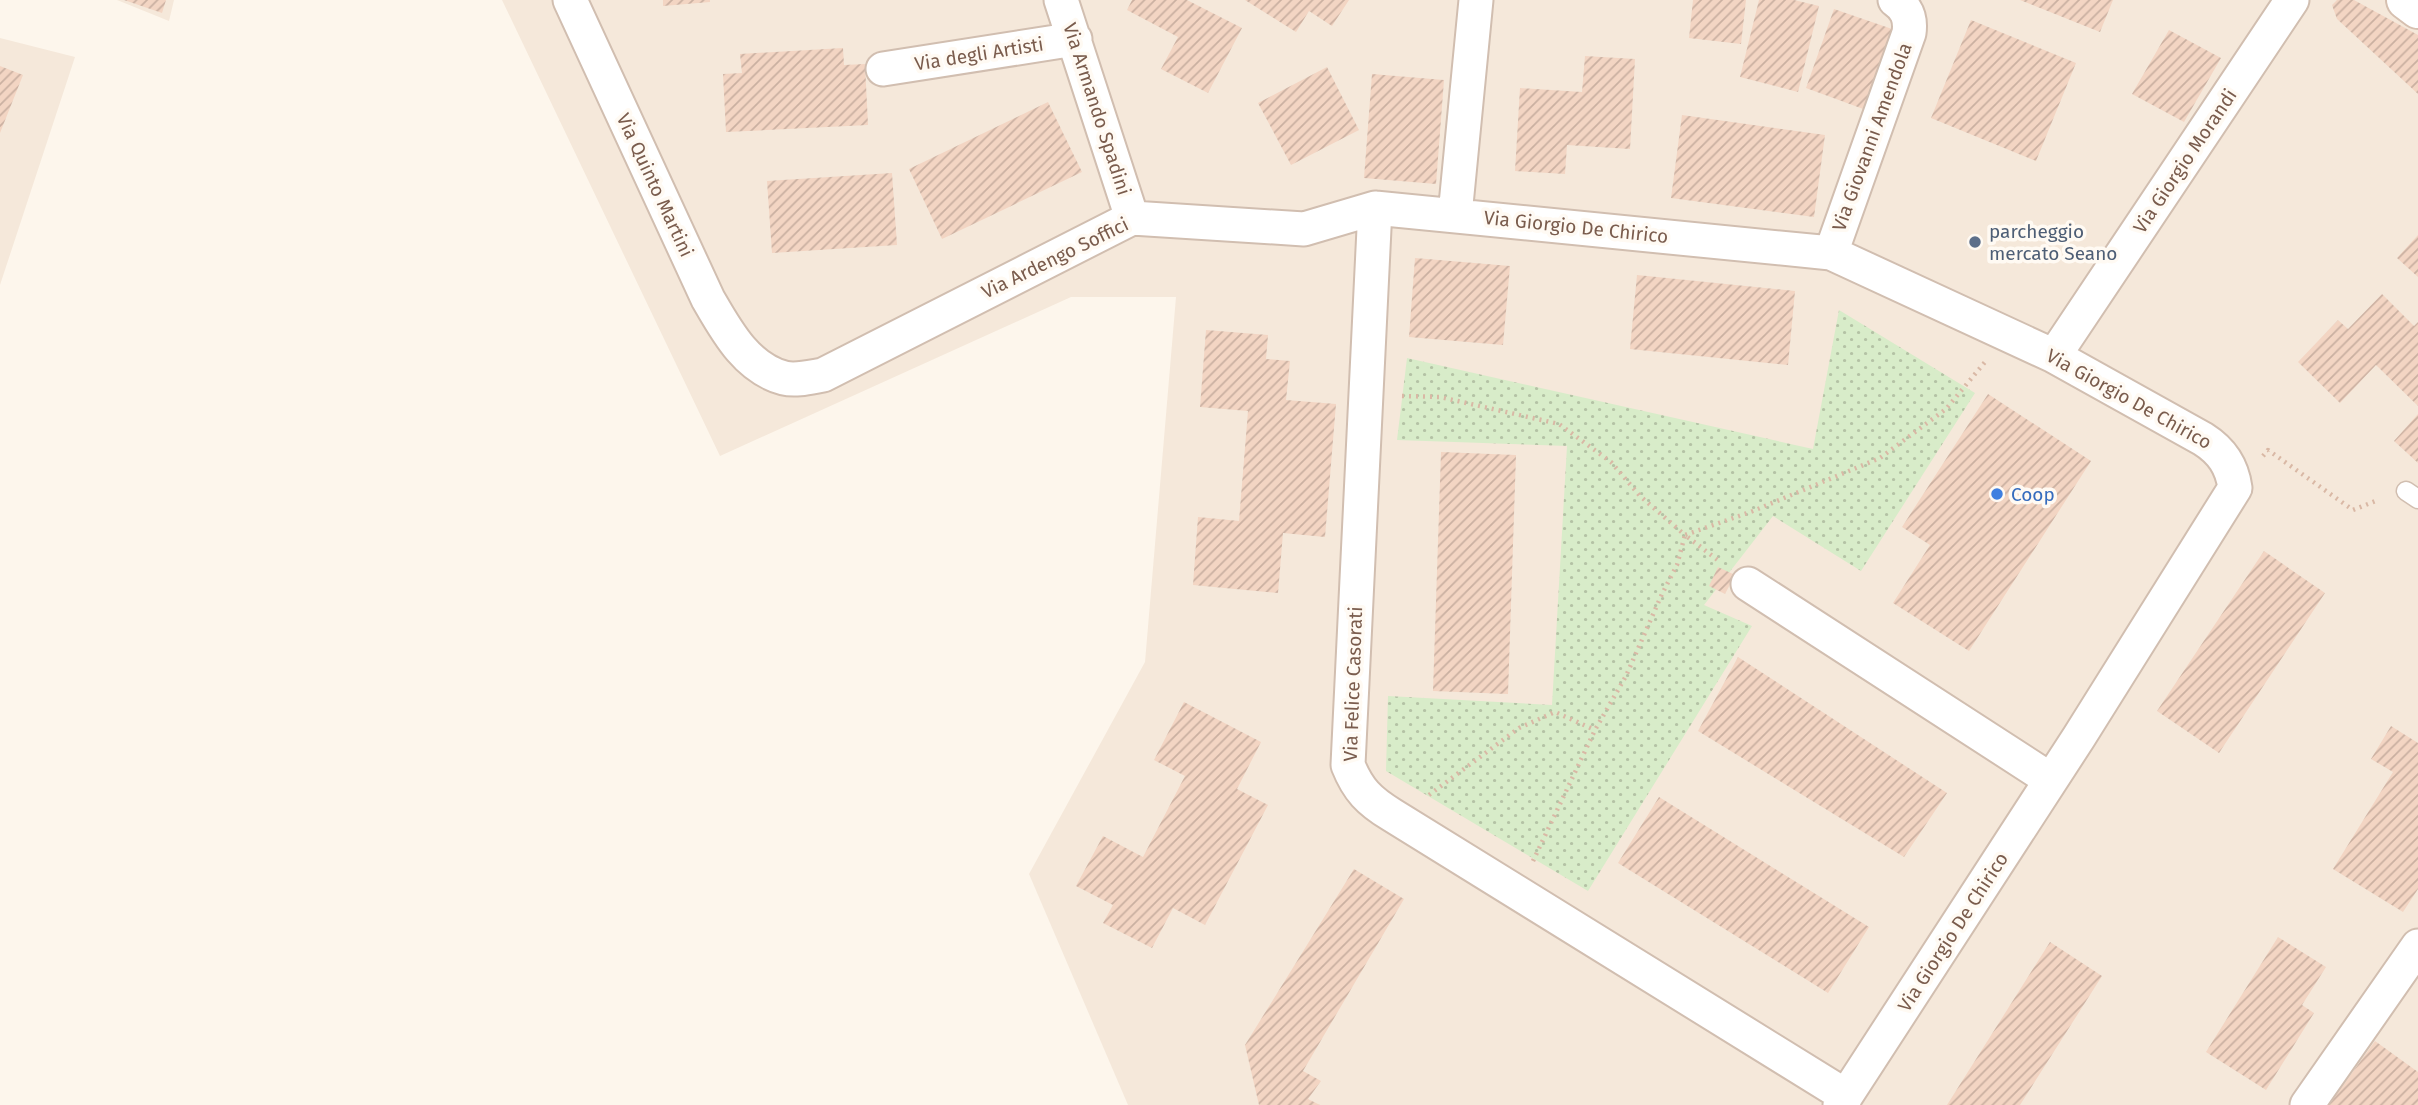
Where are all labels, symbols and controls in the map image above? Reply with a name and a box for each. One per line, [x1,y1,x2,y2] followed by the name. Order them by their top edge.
[1058,20,1136,198] street label: Via Armando Spadini
[913,32,1045,76] street label: Via degli Artisti
[1827,40,1917,234] street label: Via Giovanni Amendola
[2128,85,2242,237] street label: Via Giorgio Morandi
[612,110,698,260] street label: Via Quinto Martini
[1483,206,1669,248] street label: Via Giorgio De Chirico
[978,212,1132,304] street label: Via Ardengo Soffici
[1989,220,2117,265] place label: parcheggio mercato Seano
[1967,234,1983,250] marker: parcheggio mercato Seano
[2042,344,2216,454] street label: Via Giorgio De Chirico
[2011,483,2055,506] place label: Coop
[1989,486,2005,502] marker: Coop
[1339,606,1367,762] street label: Via Felice Casorati
[1893,848,2013,1016] street label: Via Giorgio De Chirico

